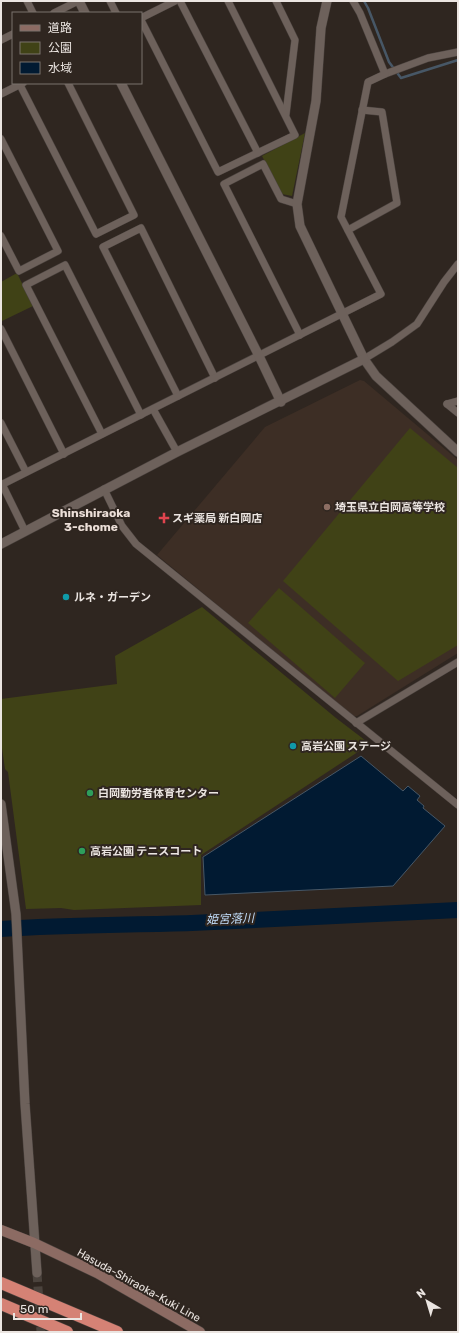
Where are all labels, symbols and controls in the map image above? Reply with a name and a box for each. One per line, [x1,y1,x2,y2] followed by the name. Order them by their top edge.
[12,12,142,84] legend
[48,21,72,35] text: 道路
[48,41,72,55] text: 公園
[48,61,72,75] text: 水域
[335,501,445,514] place label: 埼玉県立白岡高等学校
[322,502,332,512] marker: 埼玉県立白岡高等学校
[52,506,130,534] district label: Shinshiraoka 3-chome
[172,512,262,525] place label: スギ薬局 新白岡店
[159,513,169,523] marker: スギ薬局 新白岡店
[74,591,151,604] place label: ルネ・ガーデン
[61,592,71,602] marker: ルネ・ガーデン
[301,740,391,753] place label: 高岩公園 ステージ
[288,741,298,751] marker: 高岩公園 ステージ
[98,787,219,800] place label: 白岡勤労者体育センター
[85,788,95,798] marker: 白岡勤労者体育センター
[90,845,202,858] place label: 高岩公園 テニスコート
[77,846,87,856] marker: 高岩公園 テニスコート
[206,911,256,927] water label: 姫宮落川
[75,1246,203,1325] street label: Hasuda-Shiraoka-Kuki Line
[407,1281,447,1321] north arrow
[414,1286,428,1301] text: N
[14,1295,81,1321] scale bar
[20,1302,48,1316] text: 50 m

